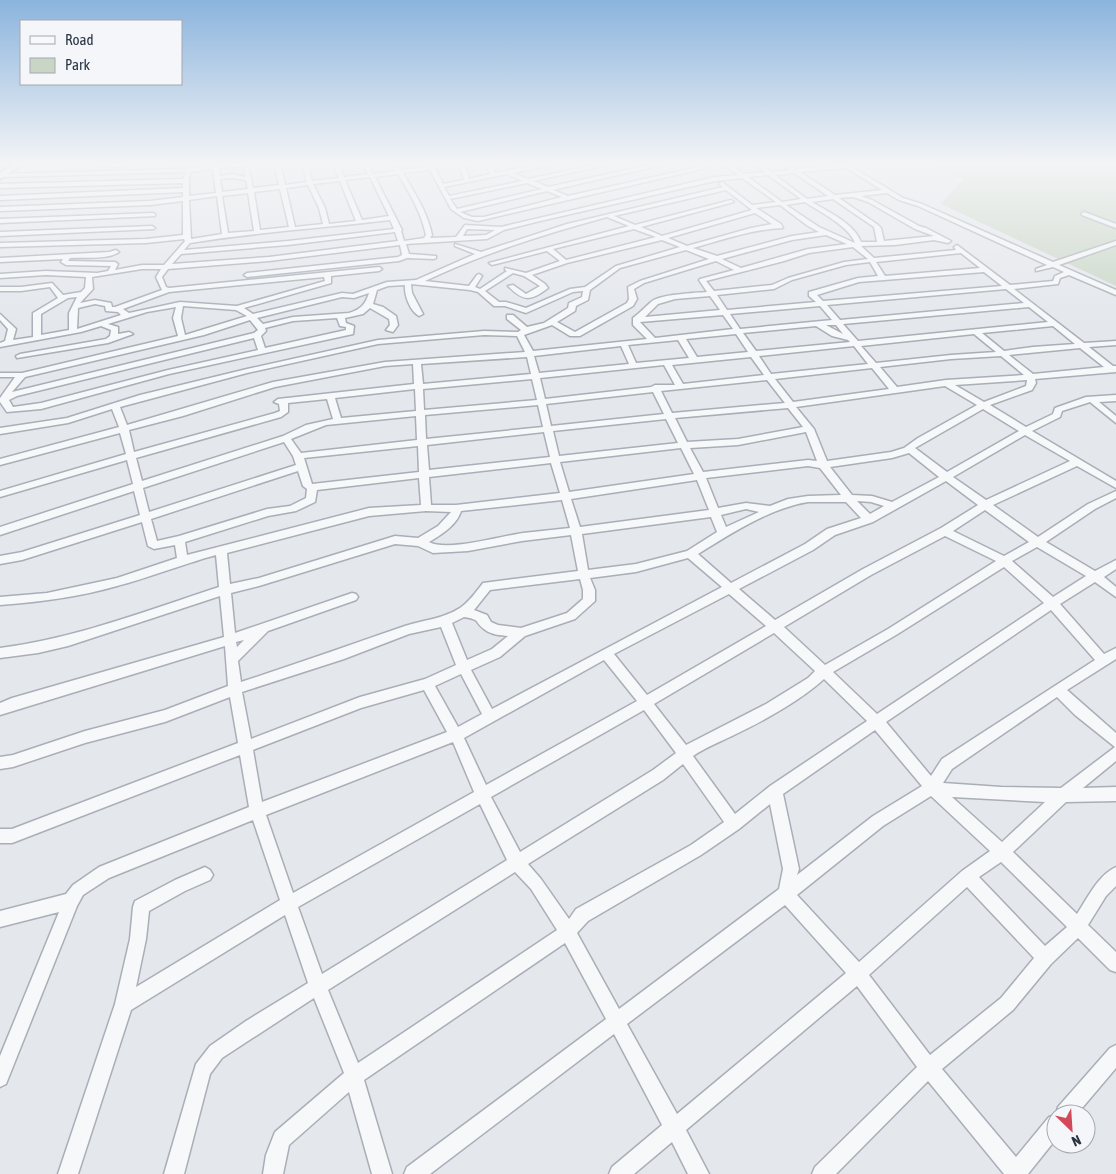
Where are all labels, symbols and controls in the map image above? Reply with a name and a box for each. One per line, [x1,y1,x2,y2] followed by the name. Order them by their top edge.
[20,20,182,85] legend
[65,31,94,48] text: Road
[65,56,90,73] text: Park
[1046,1104,1096,1154] north arrow
[1069,1132,1084,1150] text: N

